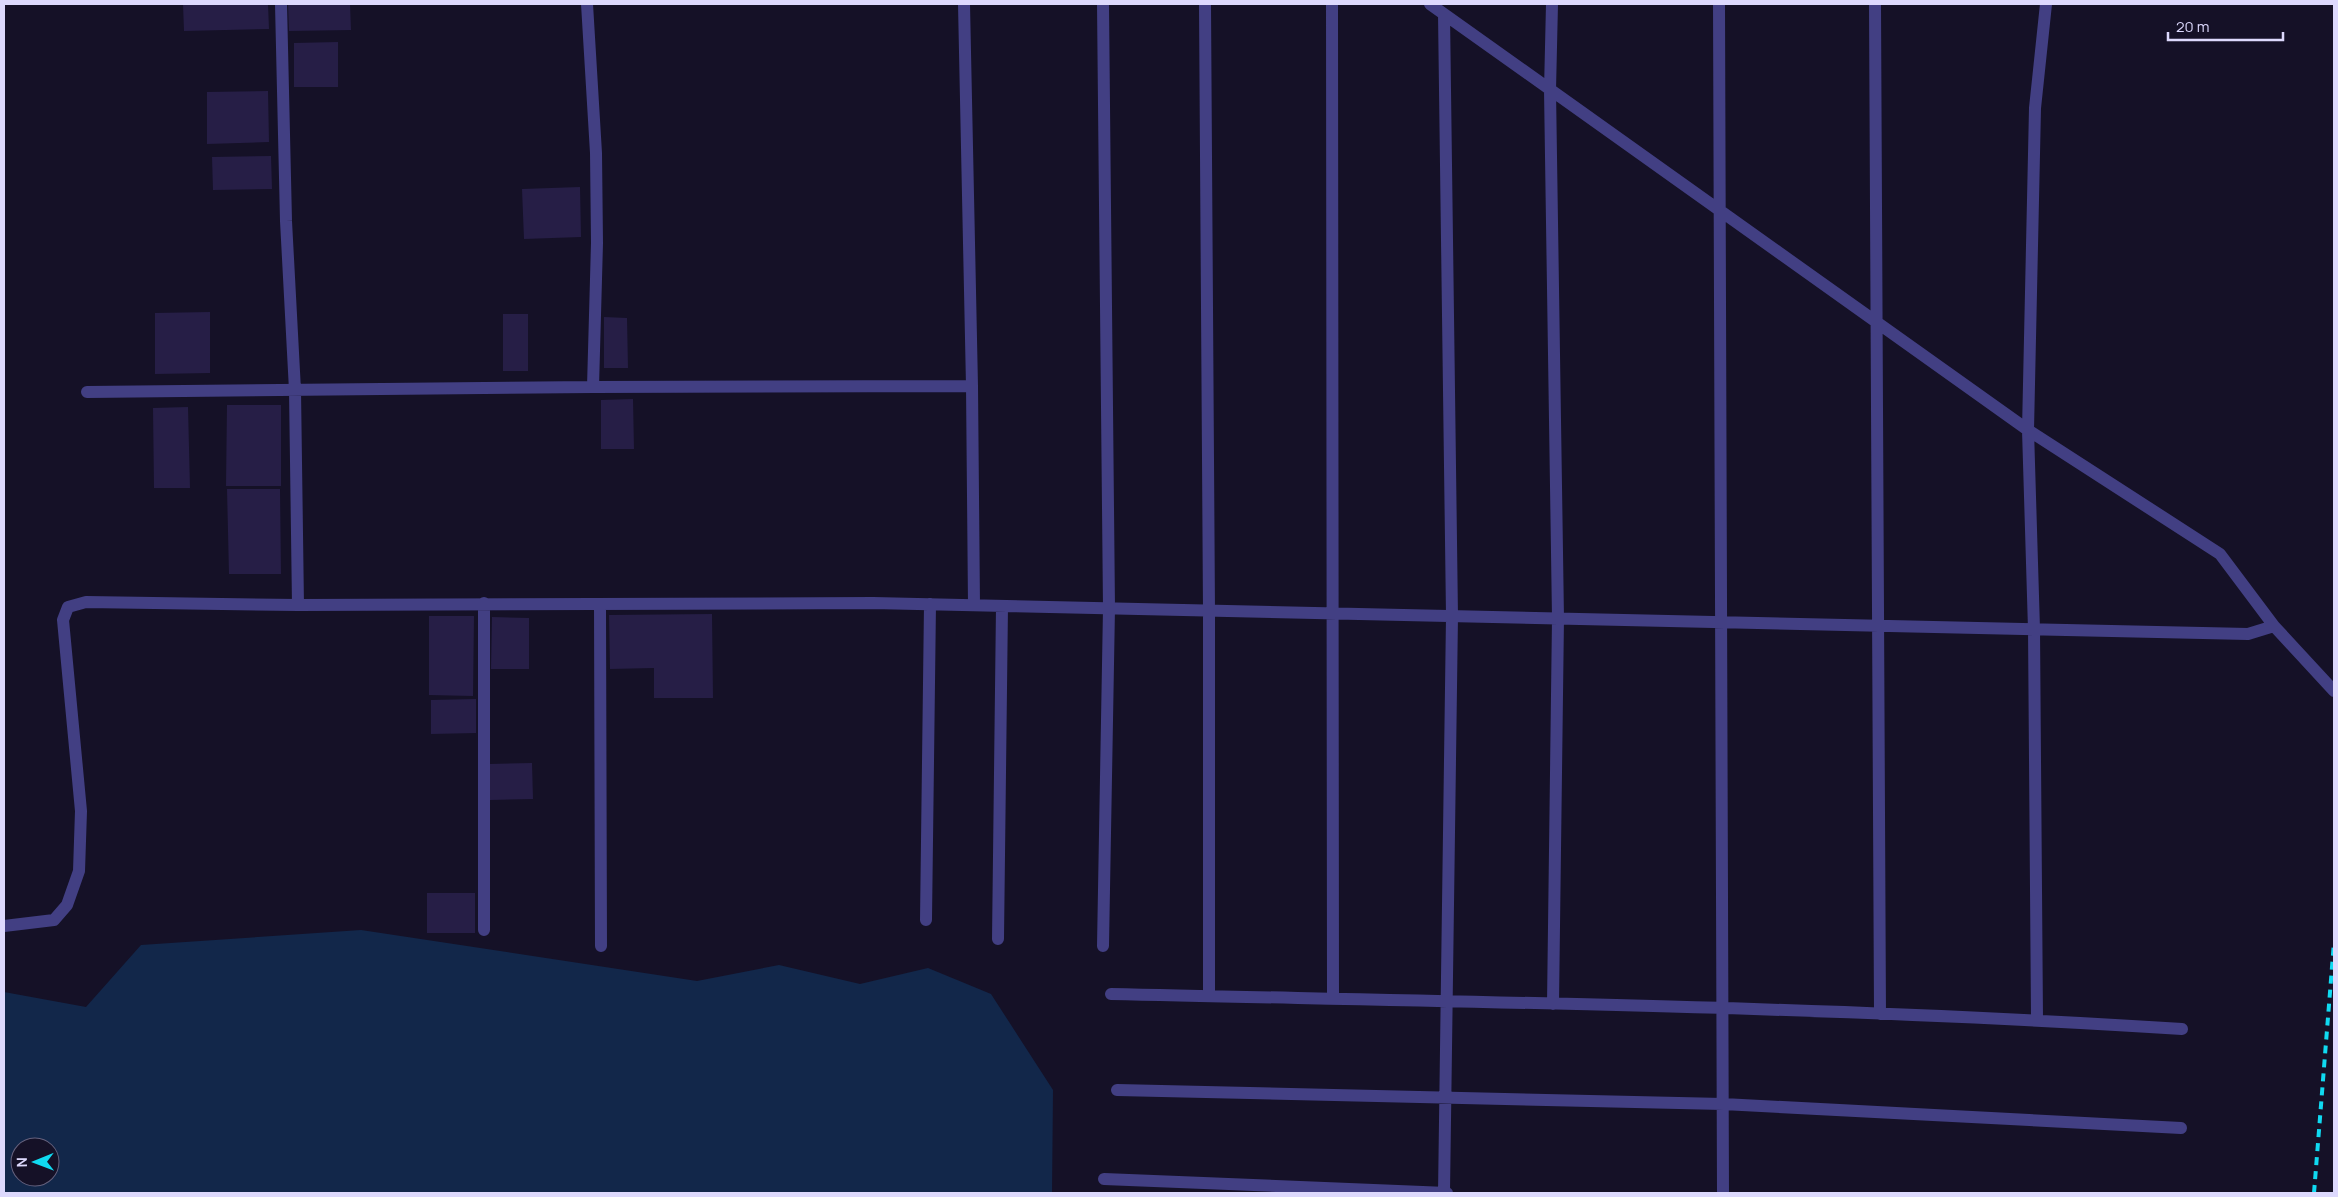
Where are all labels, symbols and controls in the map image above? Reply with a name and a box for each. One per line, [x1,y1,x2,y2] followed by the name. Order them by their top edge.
[2168,10,2283,42] scale bar
[2176,16,2209,37] text: 20 m
[10,1137,60,1187] north arrow
[12,1157,31,1167] text: N

